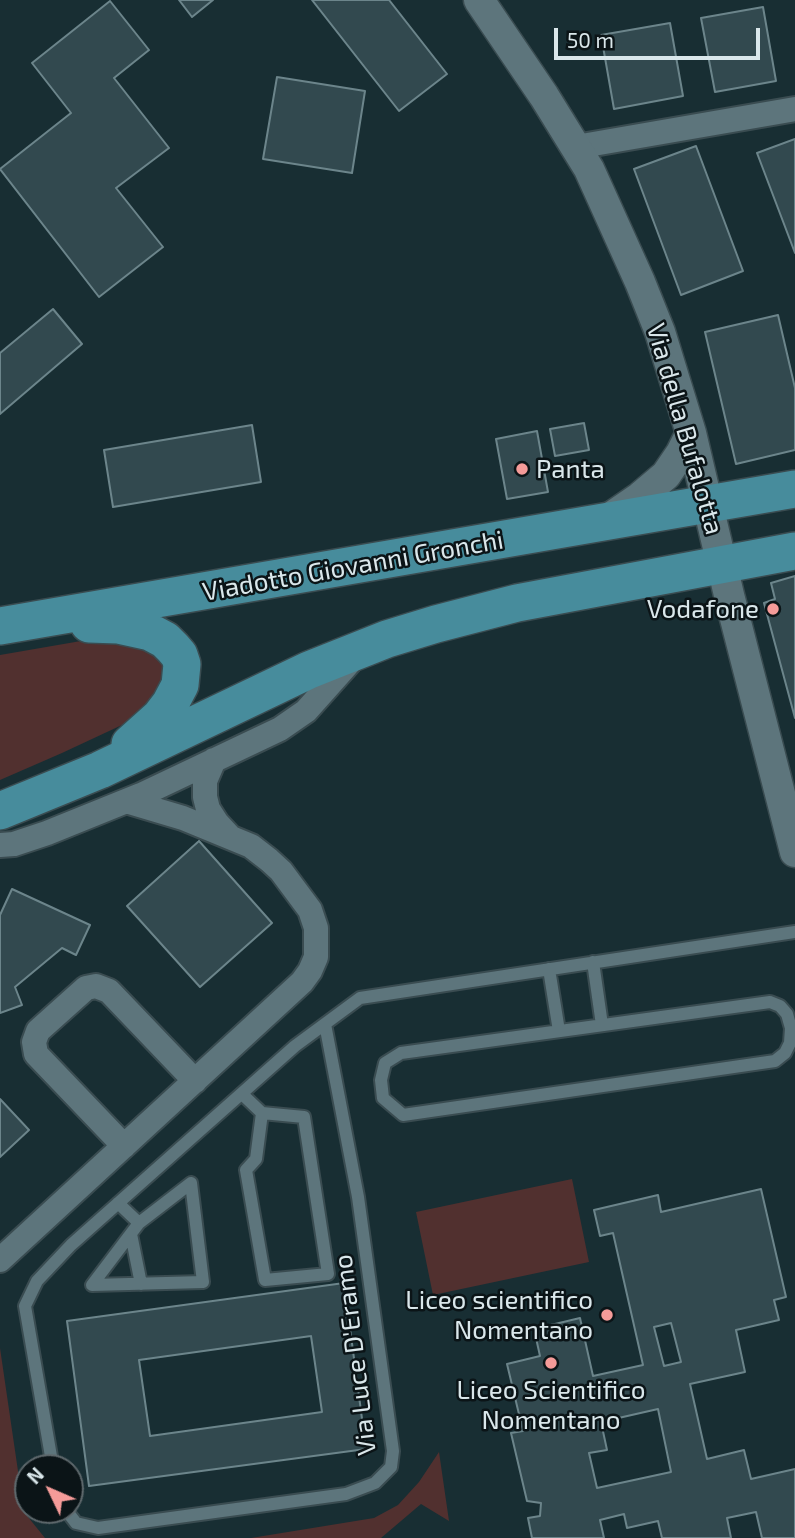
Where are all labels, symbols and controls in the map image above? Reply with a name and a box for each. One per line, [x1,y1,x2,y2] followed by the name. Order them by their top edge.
[557,14,764,58] scale bar
[567,27,614,52] text: 50 m
[640,320,730,538] street label: Via della Bufalotta
[536,453,605,485] place label: Panta
[514,461,530,477] marker: Panta
[200,524,506,608] street label: Viadotto Giovanni Gronchi
[647,593,759,625] place label: Vodafone
[765,601,781,617] marker: Vodafone
[327,1253,383,1457] street label: Via Luce D'Eramo
[405,1284,593,1346] place label: Liceo scientifico Nomentano
[599,1307,615,1323] marker: Liceo scientifico Nomentano
[543,1355,559,1371] marker: Liceo Scientifico Nomentano
[456,1374,646,1436] place label: Liceo Scientifico Nomentano
[14,1454,84,1524] north arrow
[22,1463,48,1488] text: N

